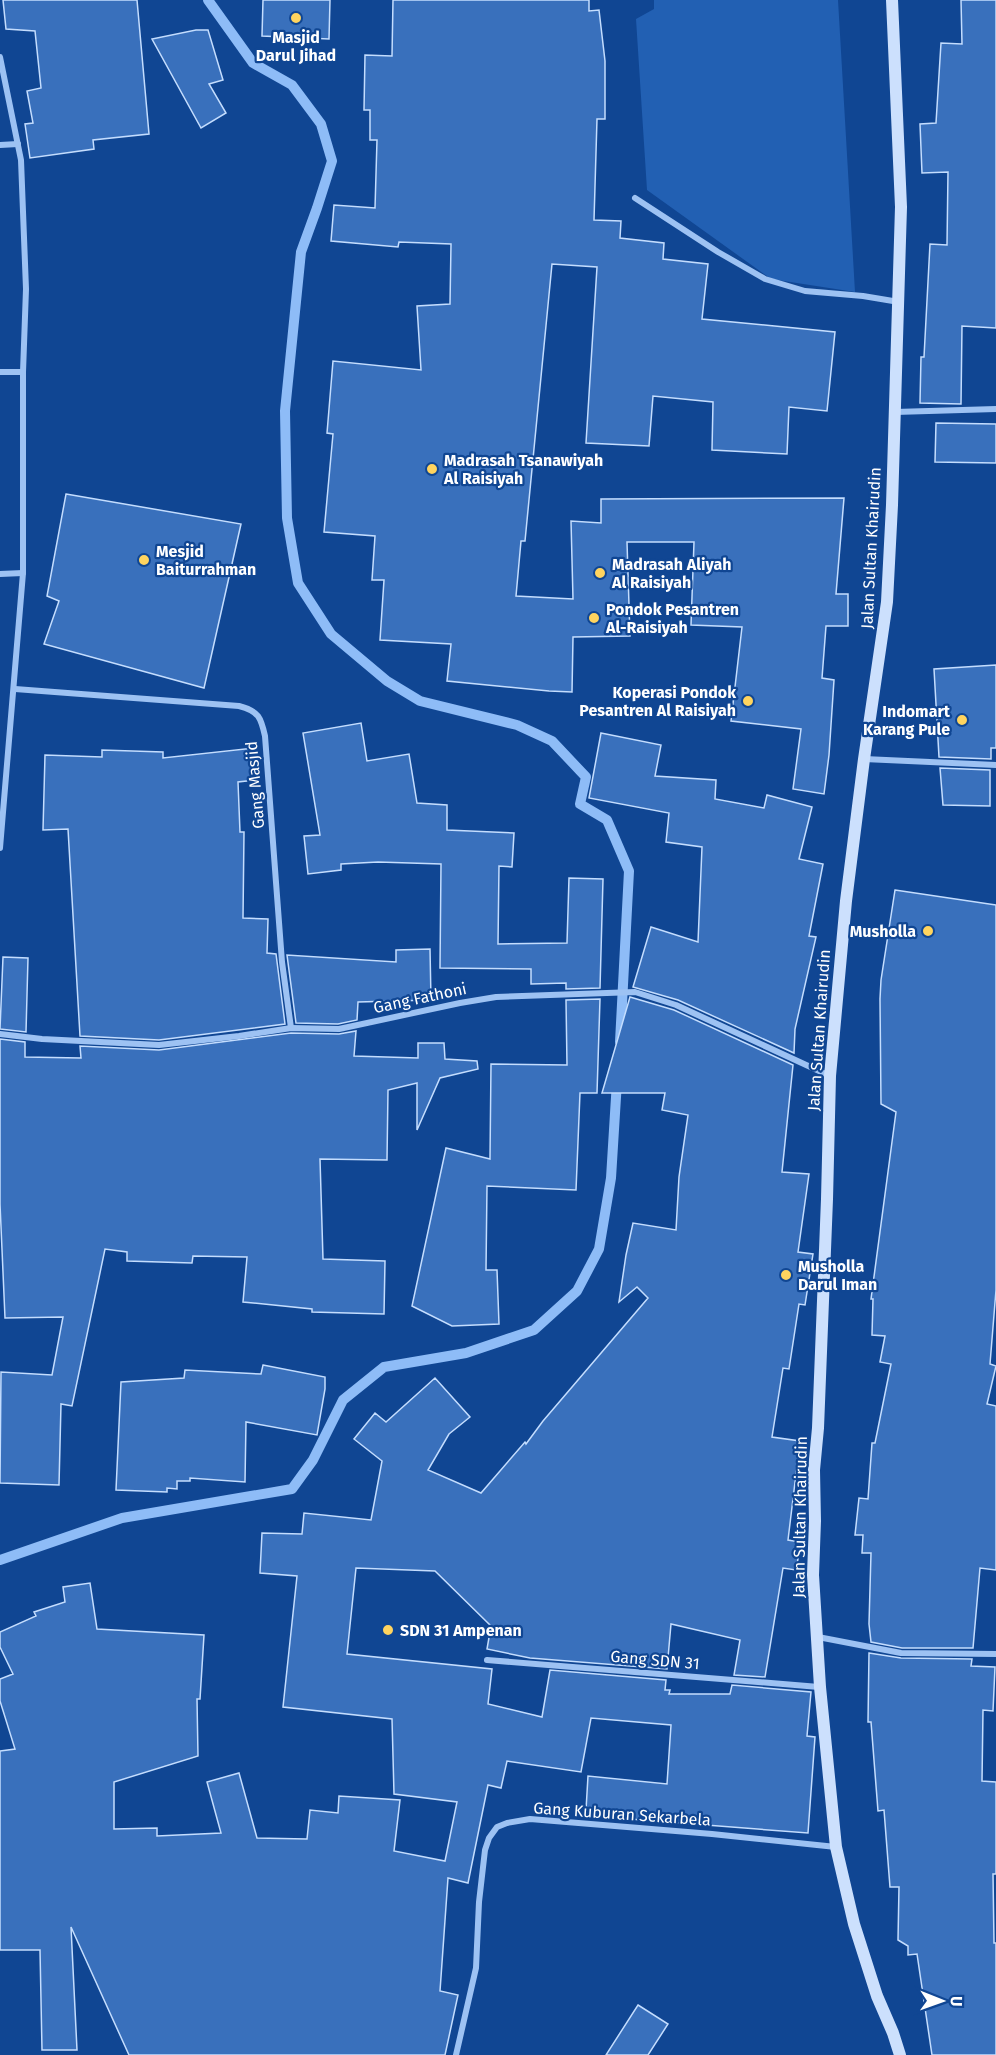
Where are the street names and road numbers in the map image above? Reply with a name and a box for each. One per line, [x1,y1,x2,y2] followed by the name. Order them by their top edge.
[857,467,885,629] street label: Jalan Sultan Khairudin
[242,740,268,830] street label: Gang Masjid
[804,949,834,1111] street label: Jalan Sultan Khairudin
[372,979,468,1017] street label: Gang Fathoni
[789,1436,811,1598] street label: Jalan Sultan Khairudin
[610,1647,700,1673] street label: Gang SDN 31
[533,1798,711,1830] street label: Gang Kuburan Sekarbela

